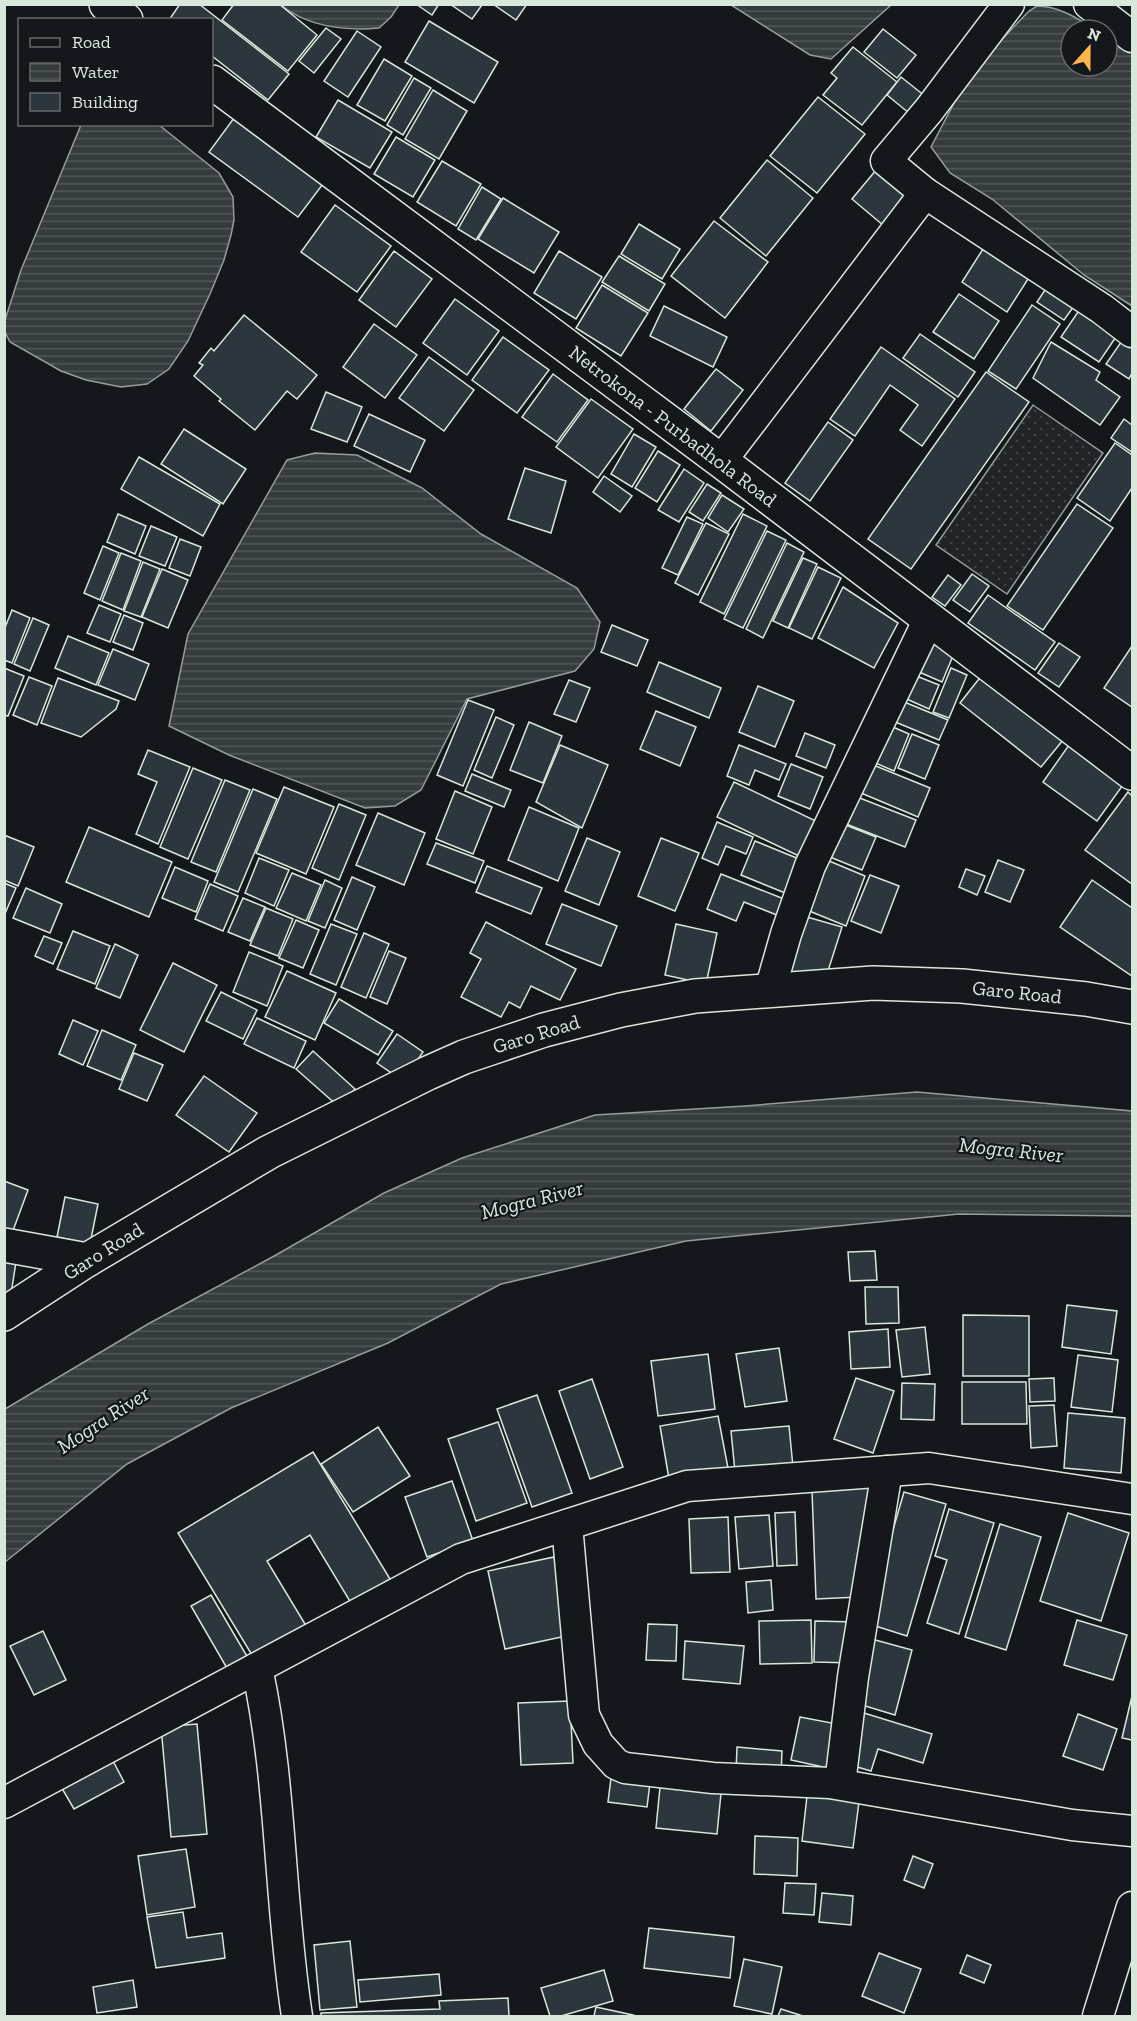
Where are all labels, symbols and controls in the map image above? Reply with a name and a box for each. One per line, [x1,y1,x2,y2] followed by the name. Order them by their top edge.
[18,18,213,126] legend
[1059,18,1119,78] north arrow
[1085,23,1103,46] text: N
[72,31,111,53] text: Road
[72,61,119,83] text: Water
[72,91,138,113] text: Building
[564,340,782,512] street label: Netrokona - Purbadhola Road
[971,975,1063,1009] street label: Garo Road
[490,1009,582,1059] street label: Garo Road
[958,1132,1065,1167] water label: Mogra River
[478,1175,586,1224] water label: Mogra River
[59,1217,147,1285] street label: Garo Road
[52,1380,154,1459] water label: Mogra River

